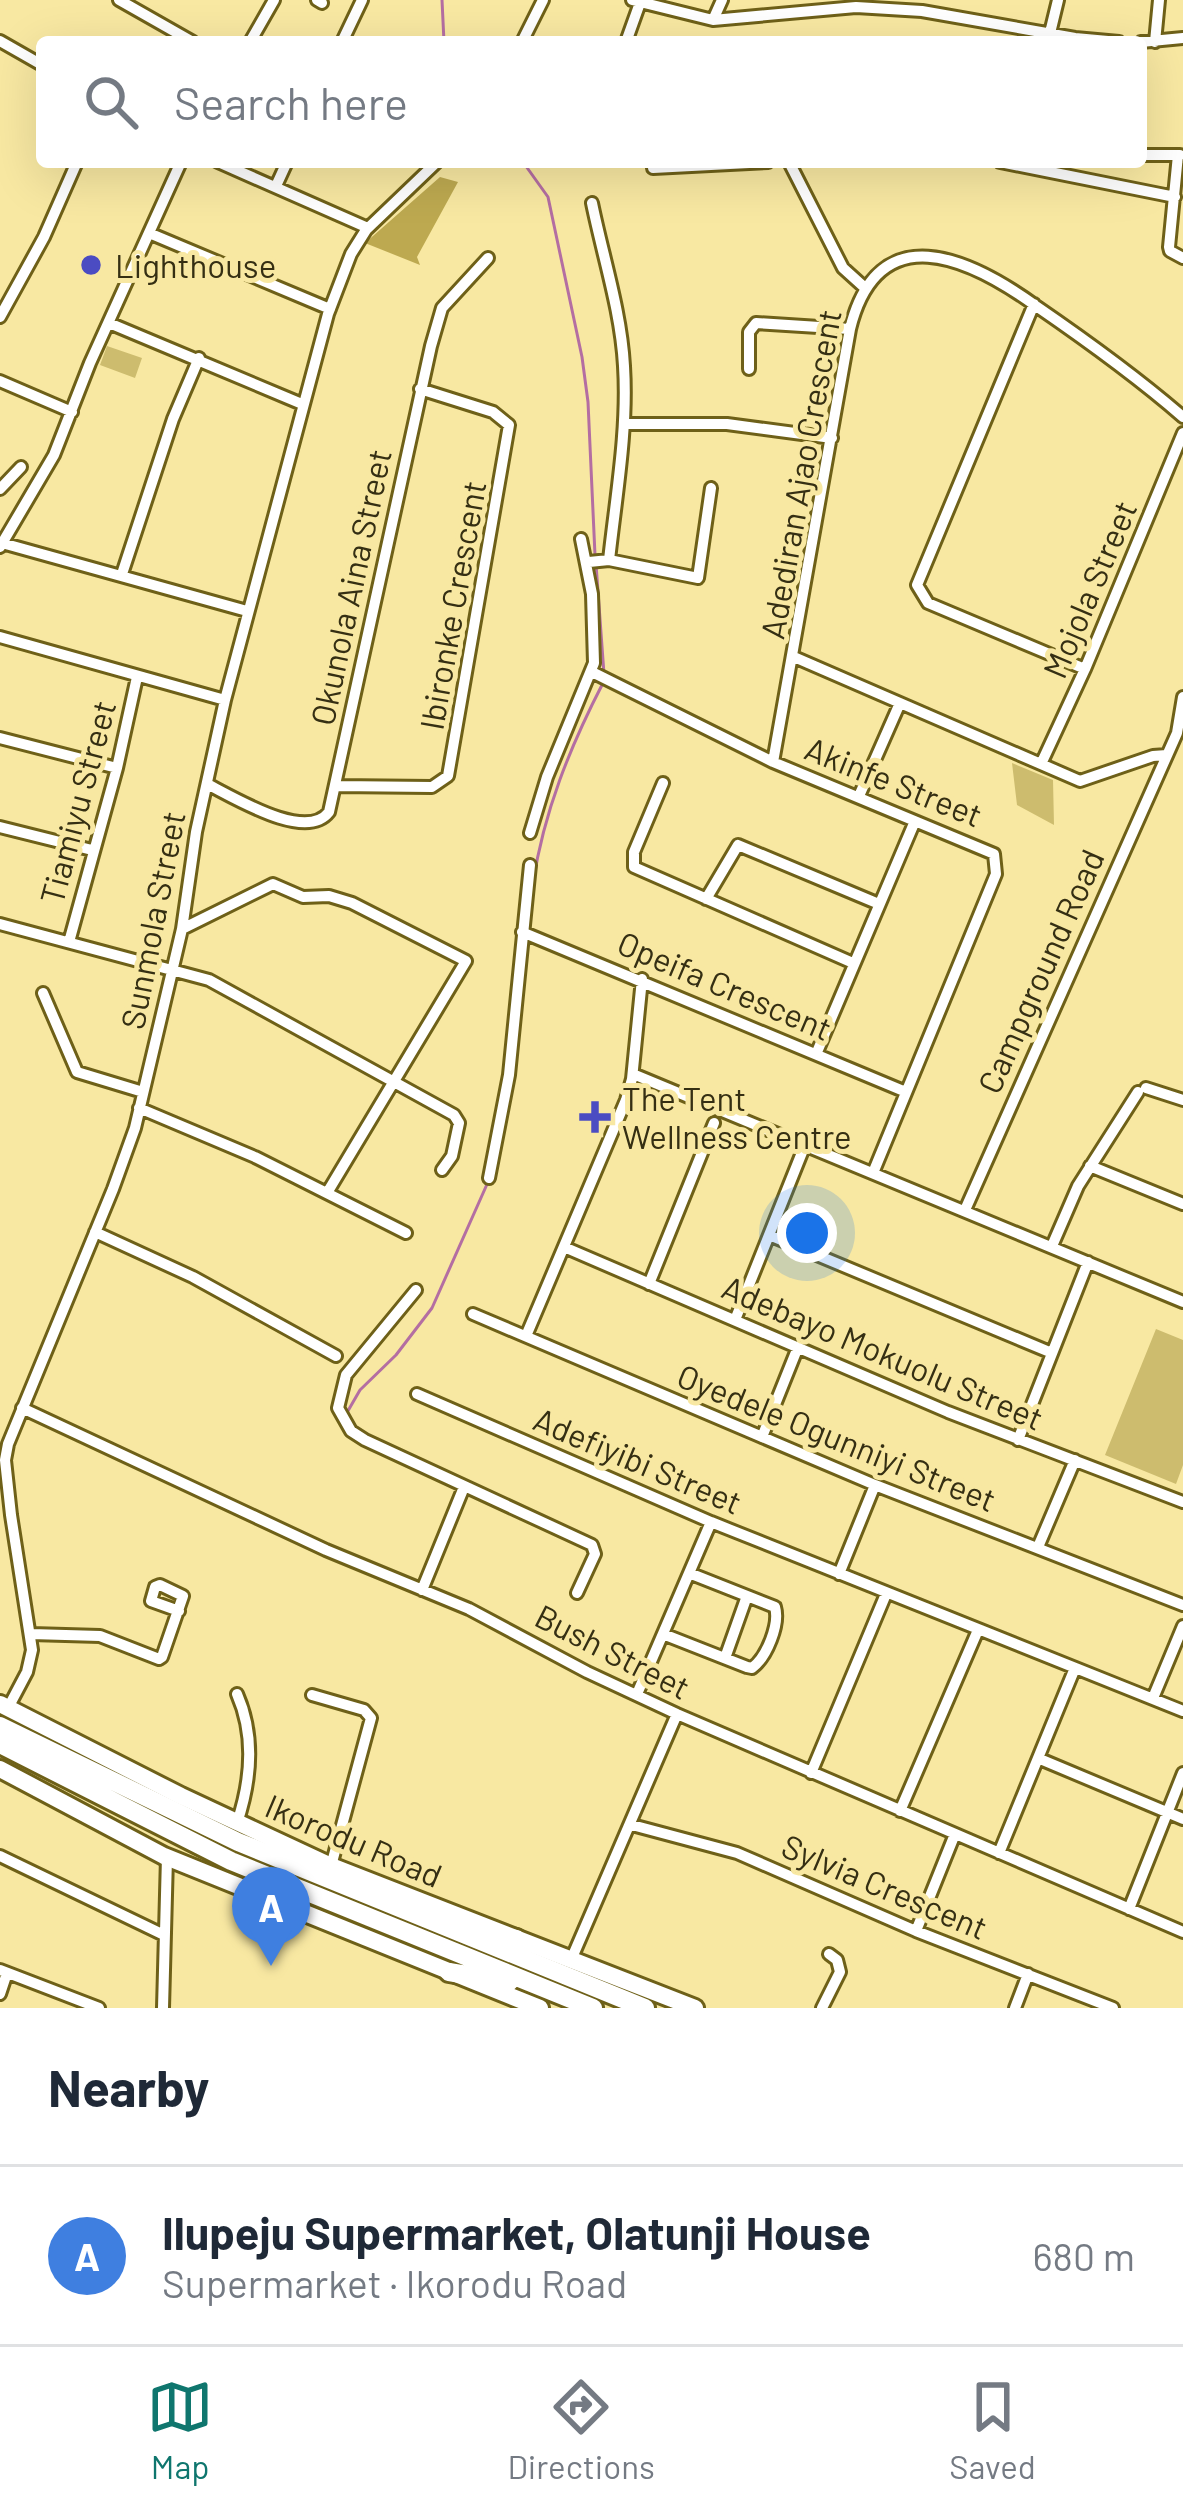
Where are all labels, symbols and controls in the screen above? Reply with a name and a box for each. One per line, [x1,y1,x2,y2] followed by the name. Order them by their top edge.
[36,36,1147,168] search box
[78,69,144,135] icon: search
[174,75,408,129] text: Search here
[115,245,276,285] place label: Lighthouse
[78,252,104,278] marker: Lighthouse
[751,306,849,642] street label: Adediran Ajao Crescent
[301,445,399,729] street label: Okunola Aina Street
[410,477,494,733] street label: Ibironke Crescent
[1034,494,1144,684] street label: Mojola Street
[31,696,123,908] street label: Tiamiyu Street
[800,727,988,835] street label: Akinfe Street
[111,808,193,1032] street label: Sunmola Street
[968,843,1112,1099] street label: Campground Road
[612,922,838,1048] street label: Opeifa Crescent
[622,1078,852,1156] place label: The Tent Wellness Centre
[579,1101,611,1133] marker: The Tent Wellness Centre
[777,1203,837,1263] your location
[716,1266,1050,1438] street label: Adebayo Mokuolu Street
[672,1355,1002,1519] street label: Oyedele Ogunniyi Street
[528,1398,748,1522] street label: Adefiyibi Street
[529,1595,697,1707] street label: Bush Street
[260,1785,448,1895] street label: Ikorodu Road
[776,1825,994,1947] street label: Sylvia Crescent
[232,1867,310,1966] pin: A
[48,2056,209,2117] text: Nearby
[162,2205,871,2259] text: Ilupeju Supermarket, Olatunji House
[74,2232,100,2279] text: A
[1033,2232,1135,2279] text: 680 m
[162,2259,627,2306] text: Supermarket · Ikorodu Road
[147,2374,213,2486] tab: Map
[507,2374,655,2486] tab: Directions
[949,2374,1036,2486] tab: Saved

